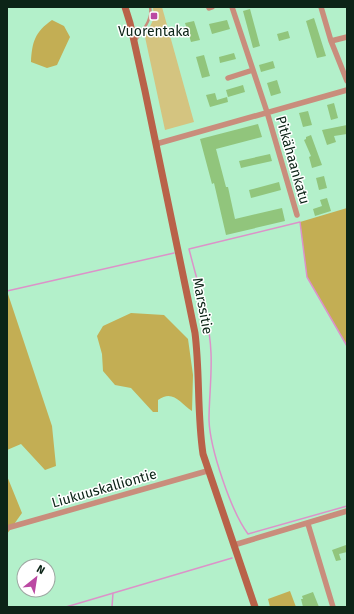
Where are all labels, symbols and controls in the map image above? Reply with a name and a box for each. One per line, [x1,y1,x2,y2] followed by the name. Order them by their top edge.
[149,11,159,21] marker: Vuorentaka
[118,23,190,40] place label: Vuorentaka
[272,114,313,206] street label: Pitkähaankatu
[189,276,216,336] street label: Marssitie
[50,465,159,512] street label: Liukuuskalliontie
[16,558,56,598] north arrow
[34,562,47,577] text: N

